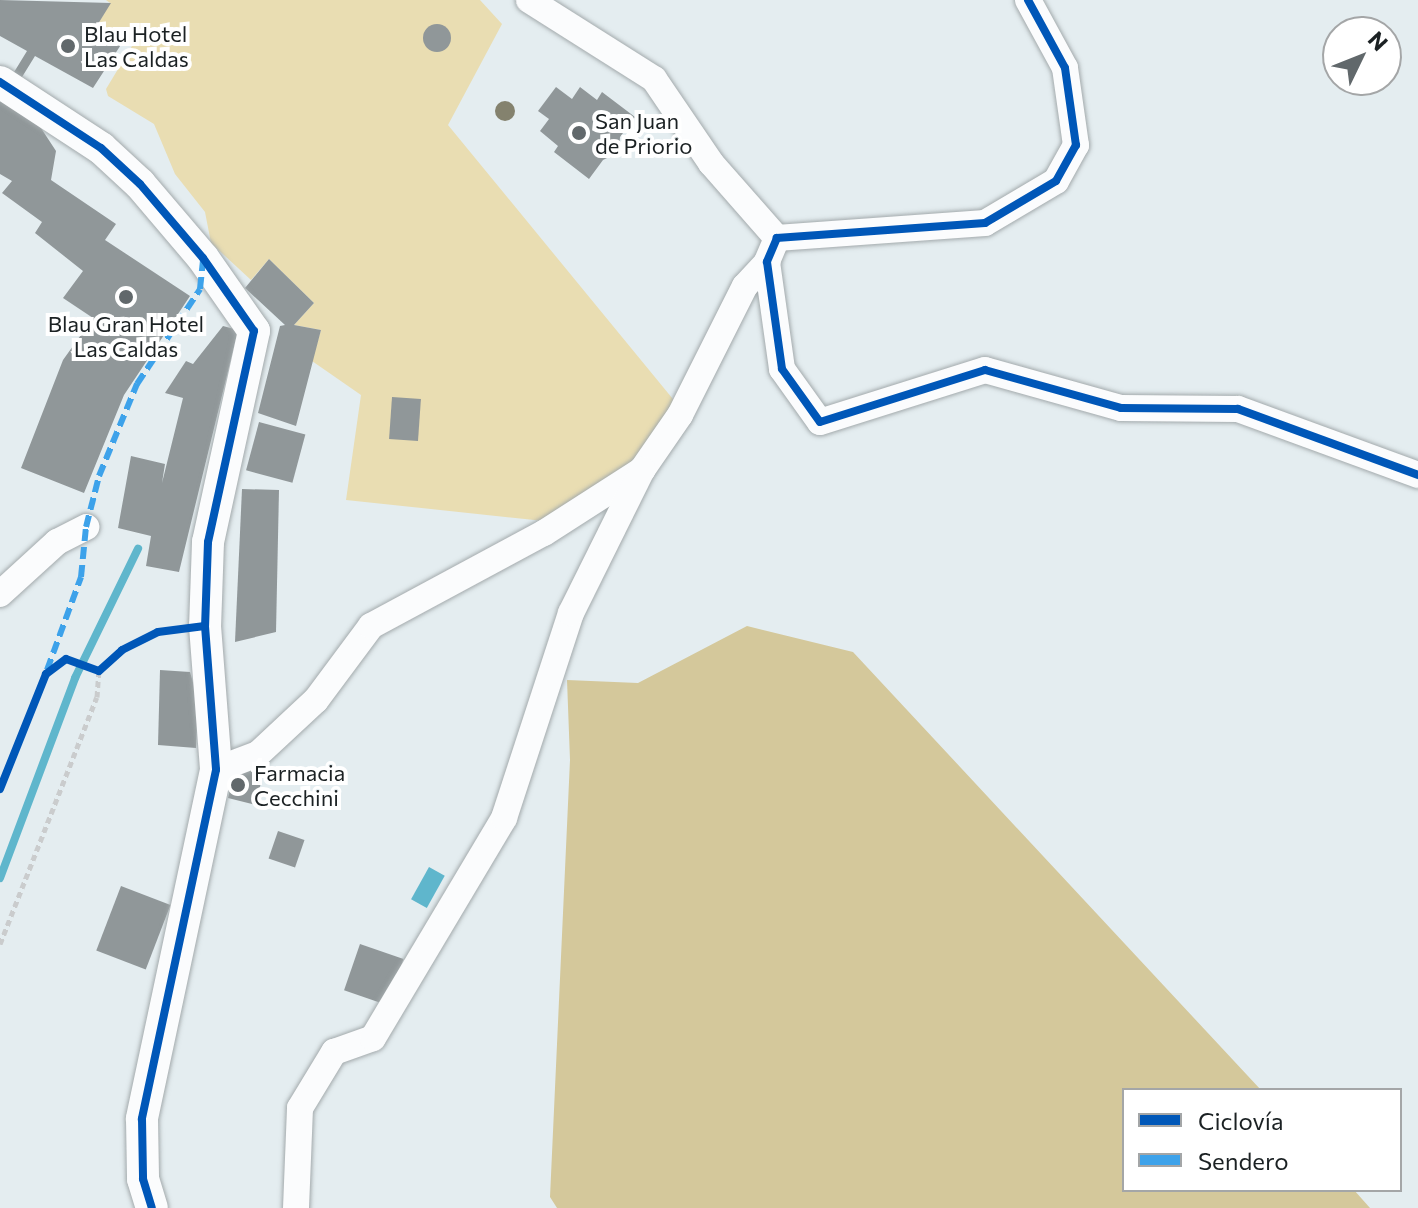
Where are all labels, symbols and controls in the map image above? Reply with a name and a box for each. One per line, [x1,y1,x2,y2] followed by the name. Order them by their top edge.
[1322,16,1402,96] north arrow
[84,20,189,72] place label: Blau Hotel Las Caldas
[1363,25,1394,56] text: N
[59,37,77,55] marker: Blau Hotel Las Caldas
[595,107,693,158] place label: San Juan de Priorio
[570,124,588,142] marker: San Juan de Priorio
[117,288,135,306] marker: Blau Gran Hotel Las Caldas
[48,310,204,362] place label: Blau Gran Hotel Las Caldas
[254,759,345,810] place label: Farmacia Cecchini
[229,776,247,794] marker: Farmacia Cecchini
[1122,1088,1402,1192] legend
[1198,1106,1284,1135] text: Ciclovía
[1198,1146,1289,1175] text: Sendero

